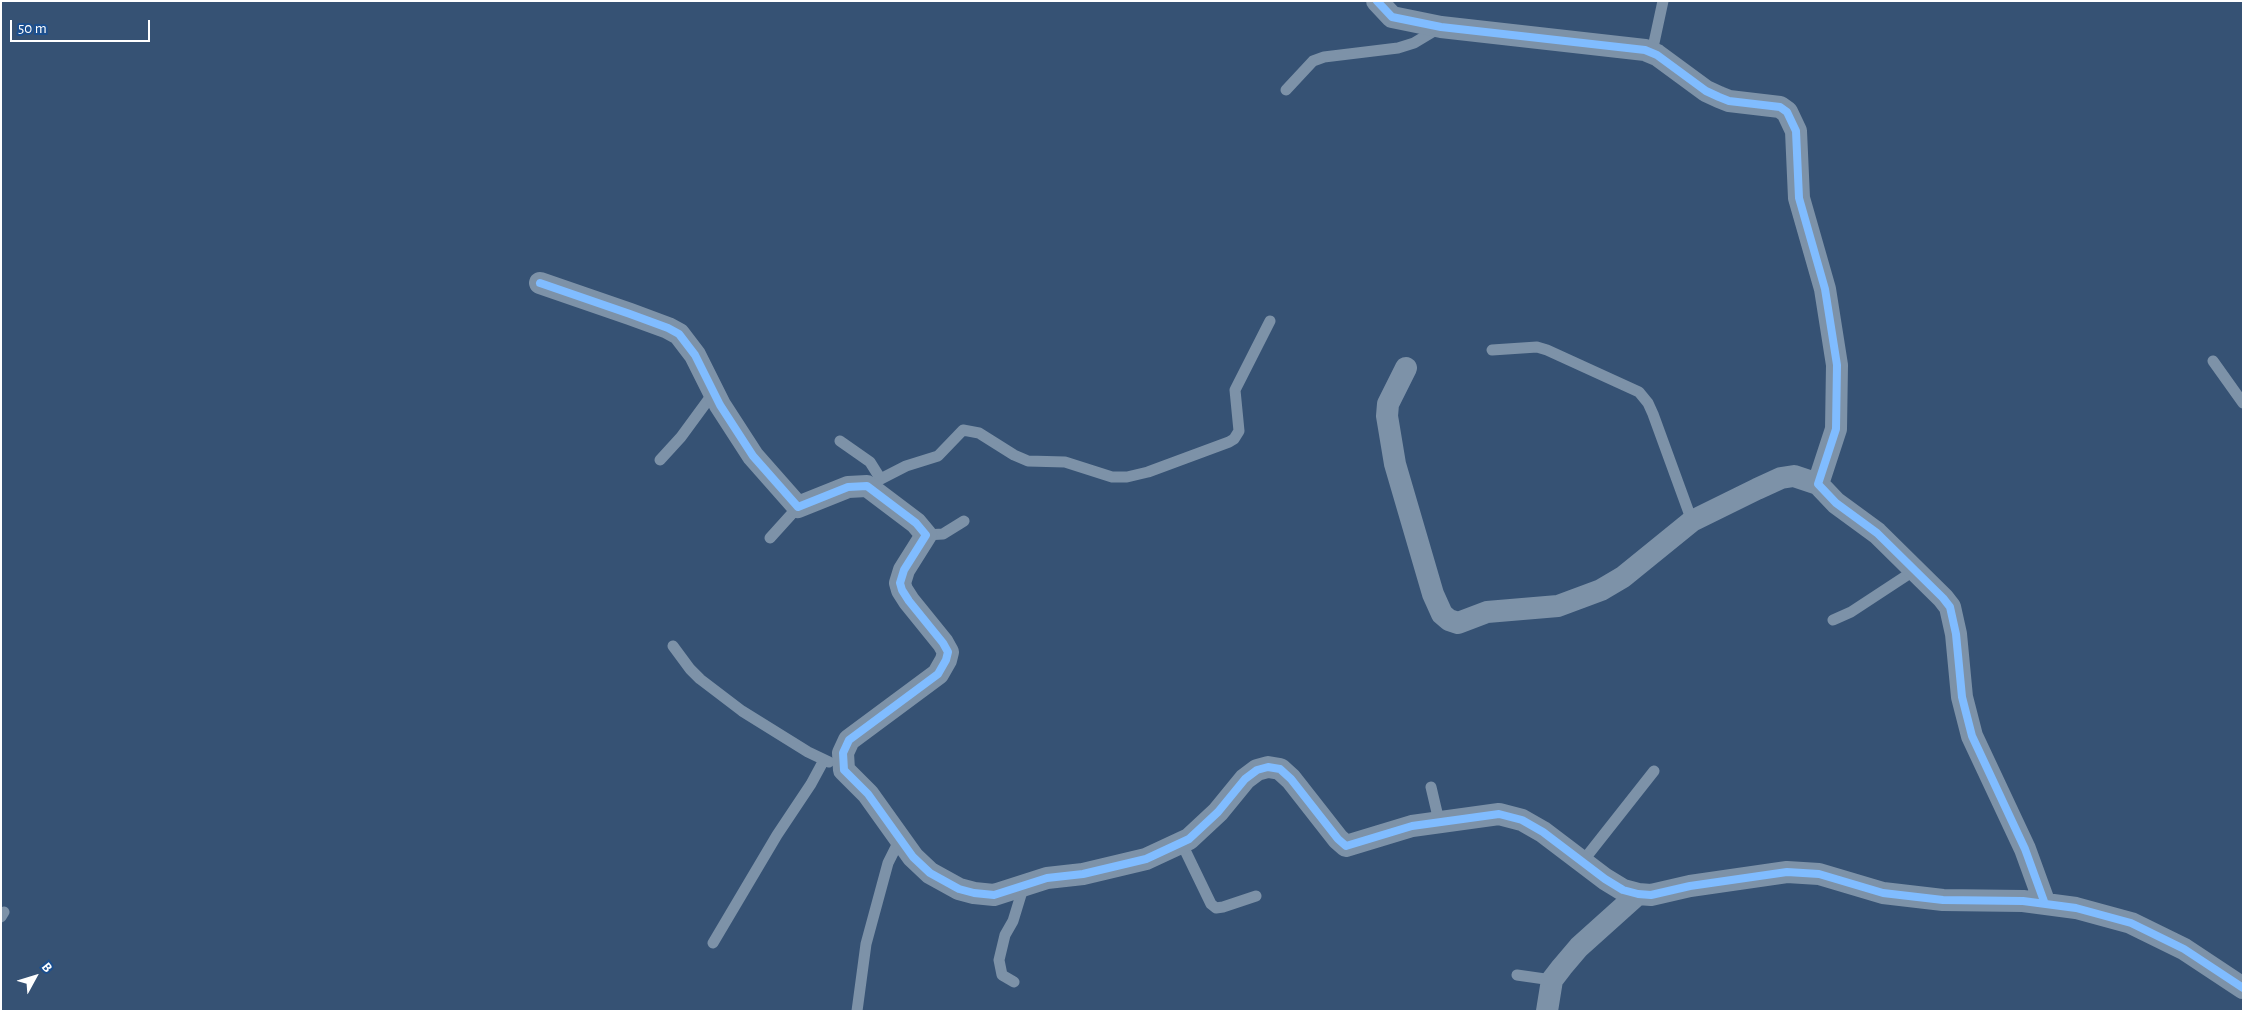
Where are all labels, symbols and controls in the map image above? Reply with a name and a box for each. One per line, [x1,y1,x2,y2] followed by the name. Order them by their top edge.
[12,10,152,42] scale bar
[18,21,47,36] text: 50 m
[10,952,60,1002] north arrow
[39,960,55,975] text: B

